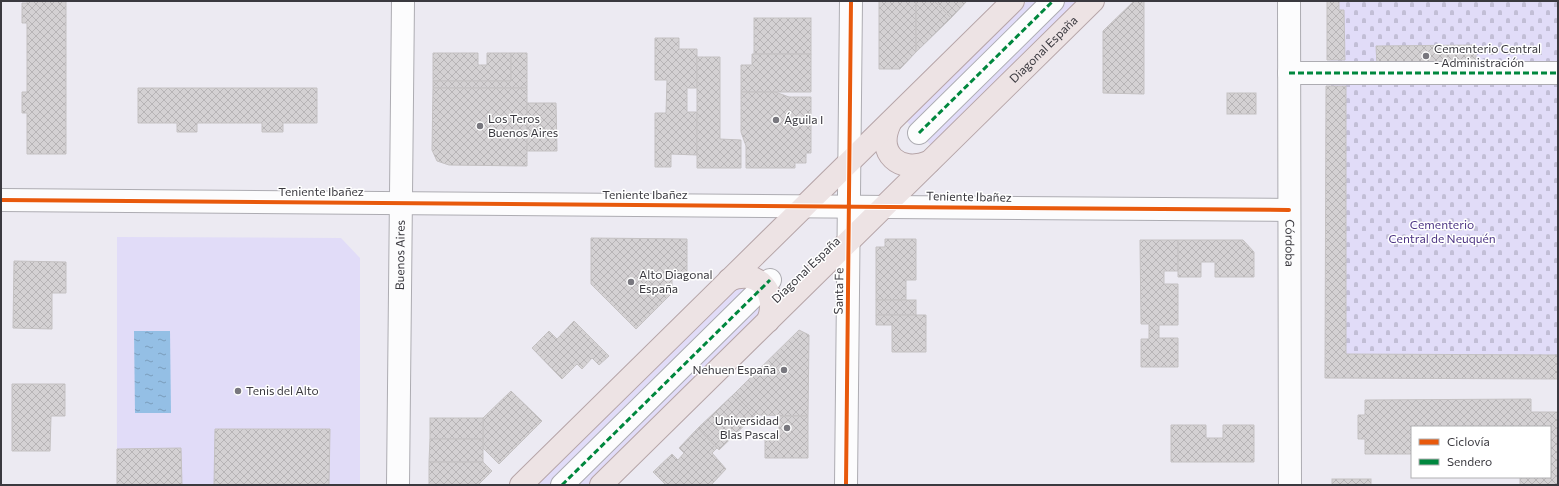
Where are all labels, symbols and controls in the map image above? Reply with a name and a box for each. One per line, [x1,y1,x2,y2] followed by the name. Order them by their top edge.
[1006,12,1080,85] street label: Diagonal España
[1434,41,1541,69] place label: Cementerio Central - Administración
[1421,51,1431,61] marker: Cementerio Central - Administración
[488,111,558,139] place label: Los Teros Buenos Aires
[784,112,823,126] place label: Águila I
[771,115,781,125] marker: Águila I
[475,121,485,131] marker: Los Teros Buenos Aires
[278,184,364,198] street label: Teniente Ibañez
[602,187,688,201] street label: Teniente Ibañez
[926,188,1012,204] street label: Teniente Ibañez
[1388,217,1496,245] park label: Cementerio Central de Neuquén
[1283,219,1298,267] street label: Córdoba
[392,220,407,290] street label: Buenos Aires
[768,233,842,305] street label: Diagonal España
[639,267,713,295] place label: Alto Diagonal España
[831,268,845,314] street label: Santa Fe
[626,277,636,287] marker: Alto Diagonal España
[692,362,776,376] place label: Nehuen España
[779,365,789,375] marker: Nehuen España
[246,383,319,397] place label: Tenis del Alto
[233,386,243,396] marker: Tenis del Alto
[715,413,779,441] place label: Universidad Blas Pascal
[782,423,792,433] marker: Universidad Blas Pascal
[1411,426,1551,478] legend
[1447,434,1490,448] text: Ciclovía
[1447,454,1492,468] text: Sendero

